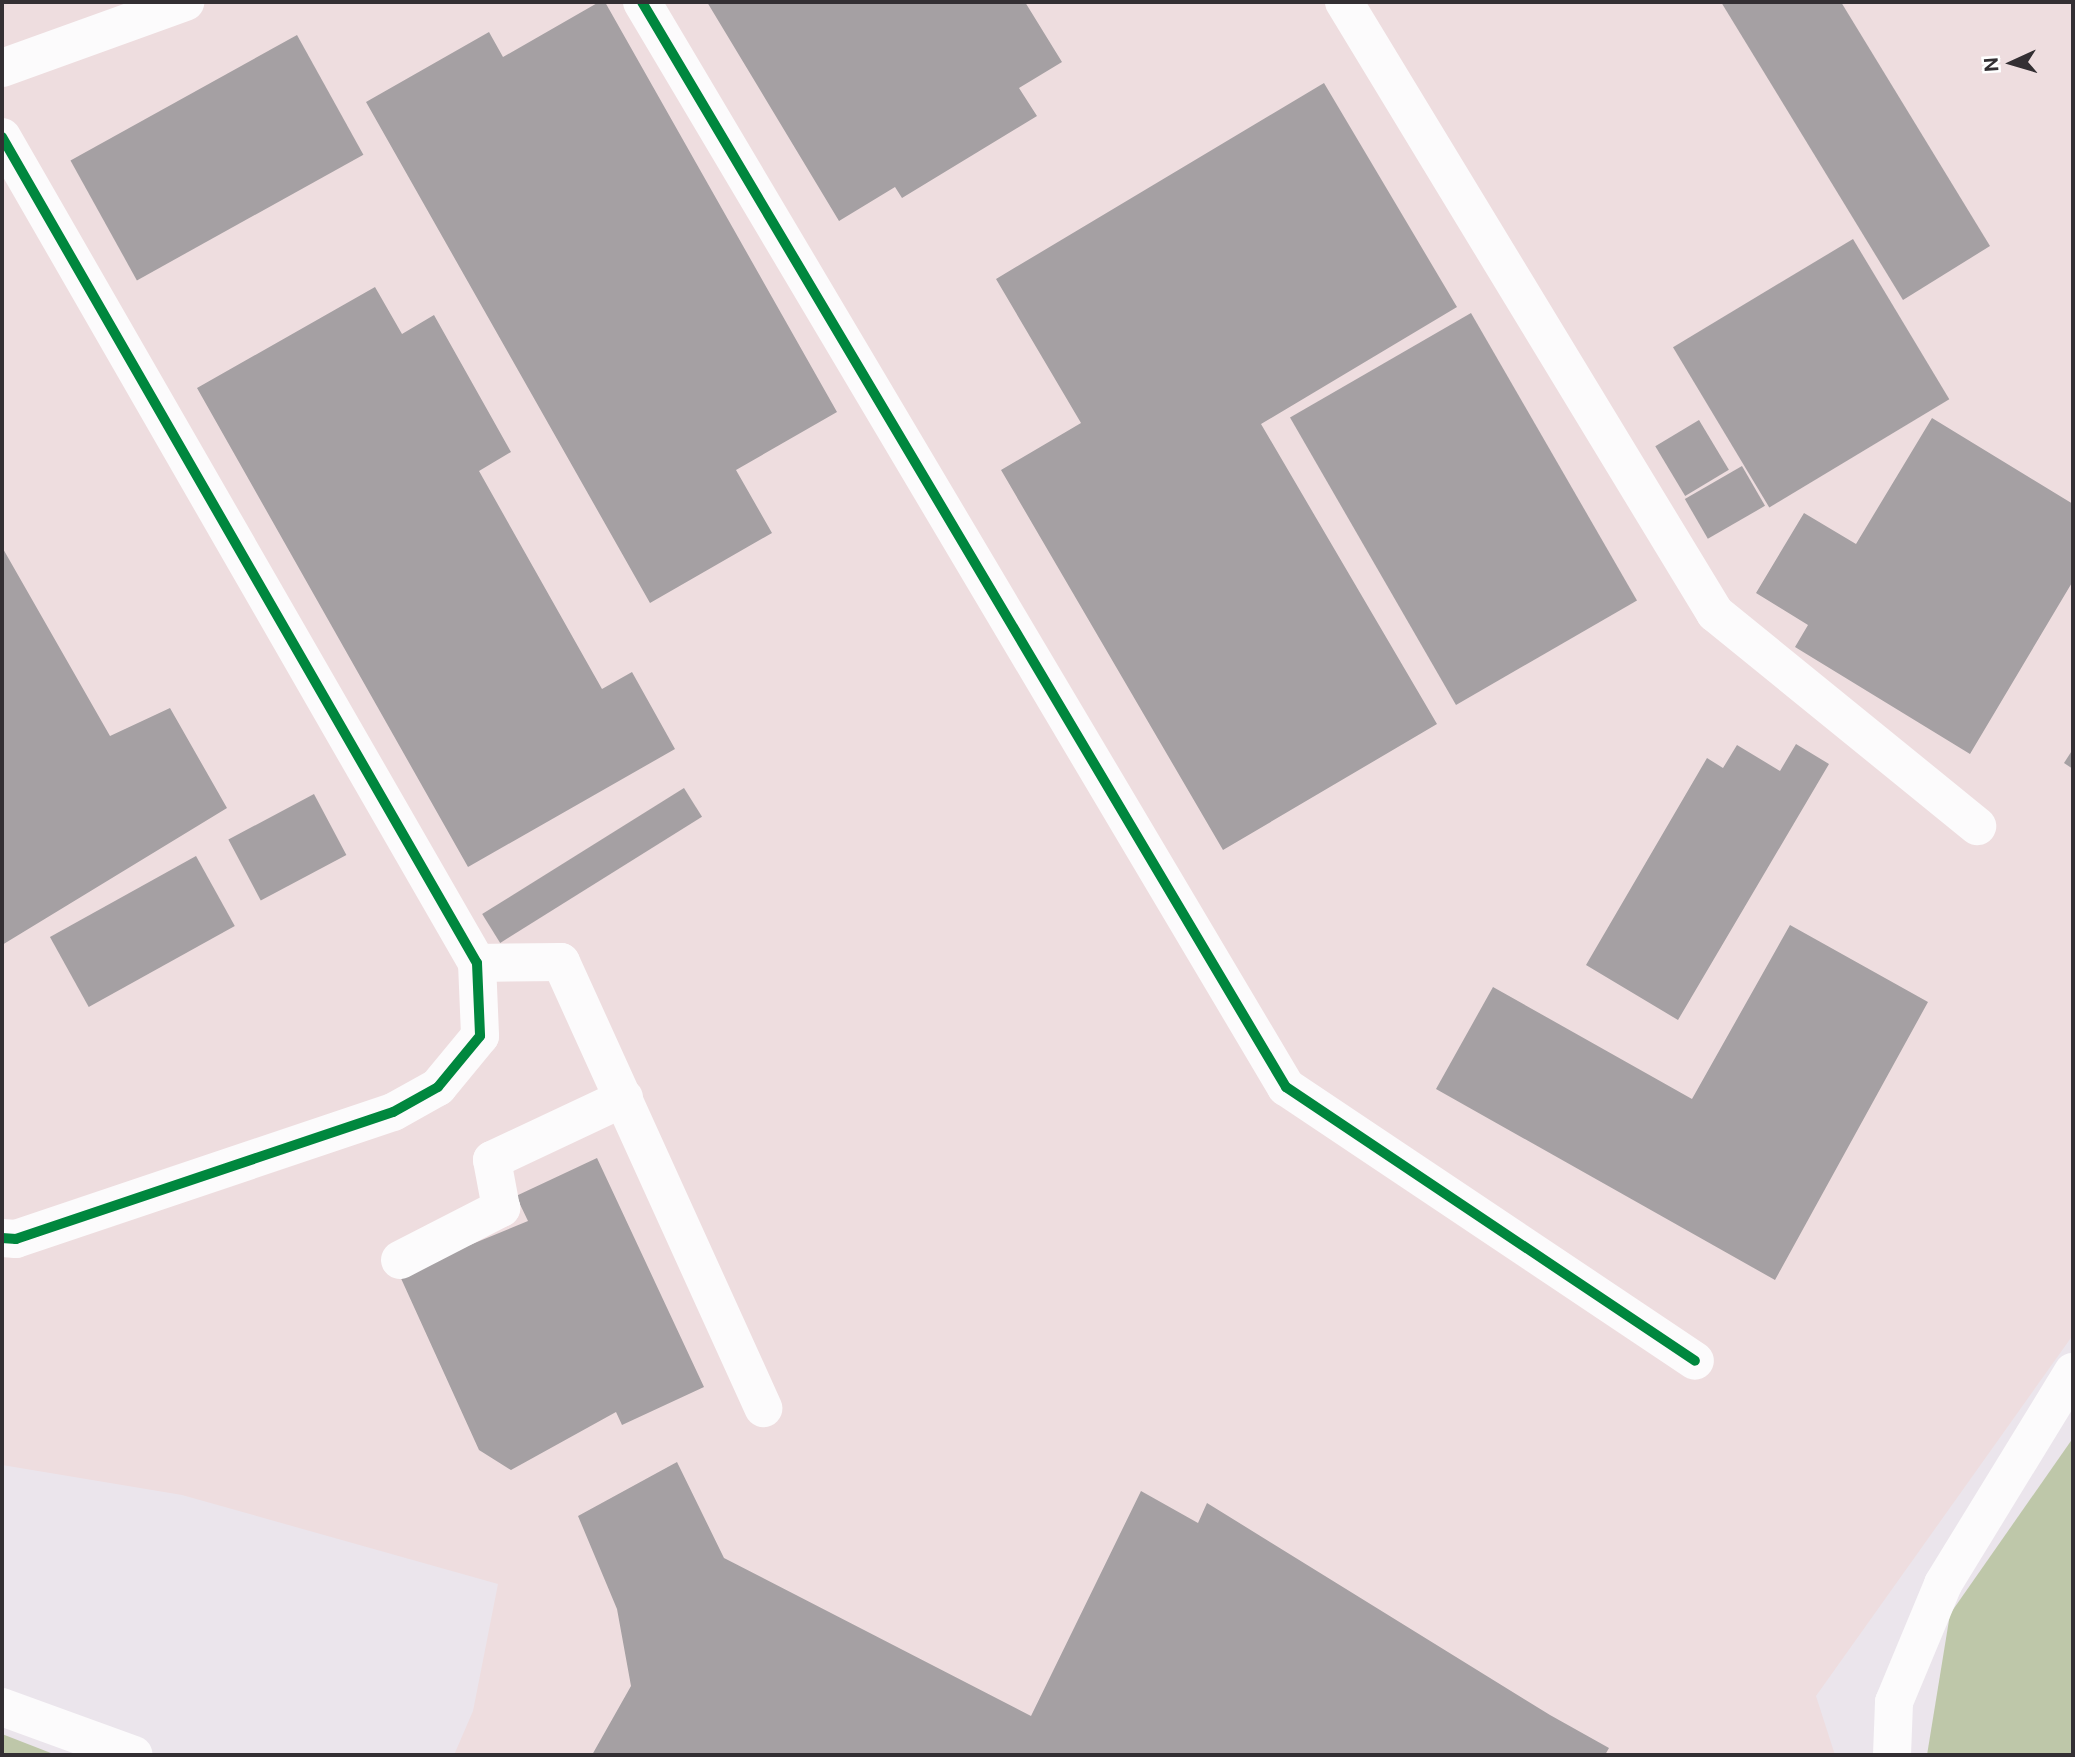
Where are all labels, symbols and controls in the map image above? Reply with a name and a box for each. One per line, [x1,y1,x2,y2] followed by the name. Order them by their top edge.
[1977,28,2047,98] north arrow
[1980,56,2003,73] text: N

